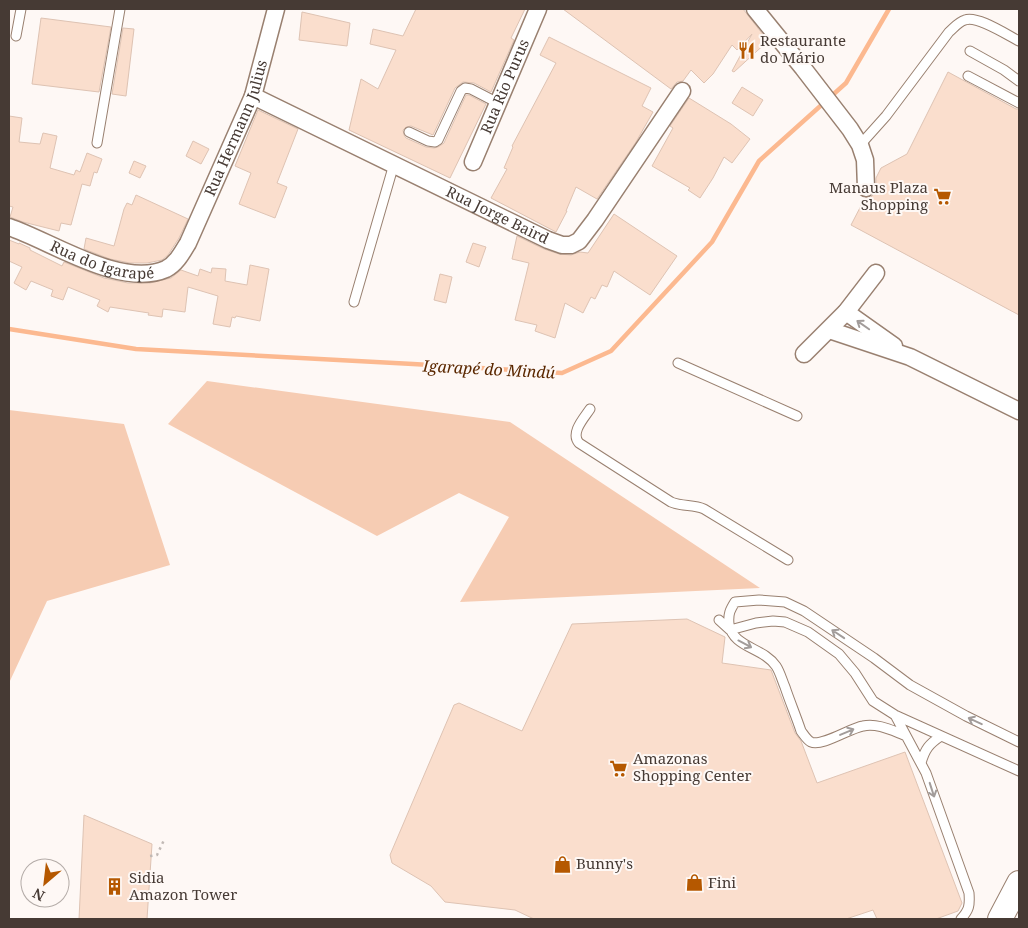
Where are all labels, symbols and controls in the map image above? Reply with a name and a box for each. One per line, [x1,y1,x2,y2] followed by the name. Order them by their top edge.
[760,30,846,67] place label: Restaurante do Mário
[475,36,533,136] street label: Rua Rio Purus
[736,40,756,60] restaurant icon: Restaurante do Mário
[199,57,271,199] street label: Rua Hermann Julius
[829,177,928,214] place label: Manaus Plaza Shopping
[443,181,553,248] street label: Rua Jorge Baird
[932,187,952,207] supermarket icon: Manaus Plaza Shopping
[47,235,155,283] street label: Rua do Igarapé
[857,319,871,330] one-way arrow
[421,354,556,383] water label: Igarapé do Mindú
[831,629,845,639] one-way arrow
[737,639,752,649] one-way arrow
[968,715,983,725] one-way arrow
[839,727,854,736] one-way arrow
[633,748,752,785] place label: Amazonas Shopping Center
[609,758,629,778] supermarket icon: Amazonas Shopping Center
[927,782,937,798] one-way arrow
[576,853,633,873] place label: Bunny's
[552,854,572,874] shop icon: Bunny's
[20,858,70,908] north arrow
[129,867,237,904] place label: Sidia Amazon Tower
[708,872,736,892] place label: Fini
[684,873,704,893] shop icon: Fini
[105,877,125,897] building icon: Sidia Amazon Tower
[29,884,48,906] text: N

